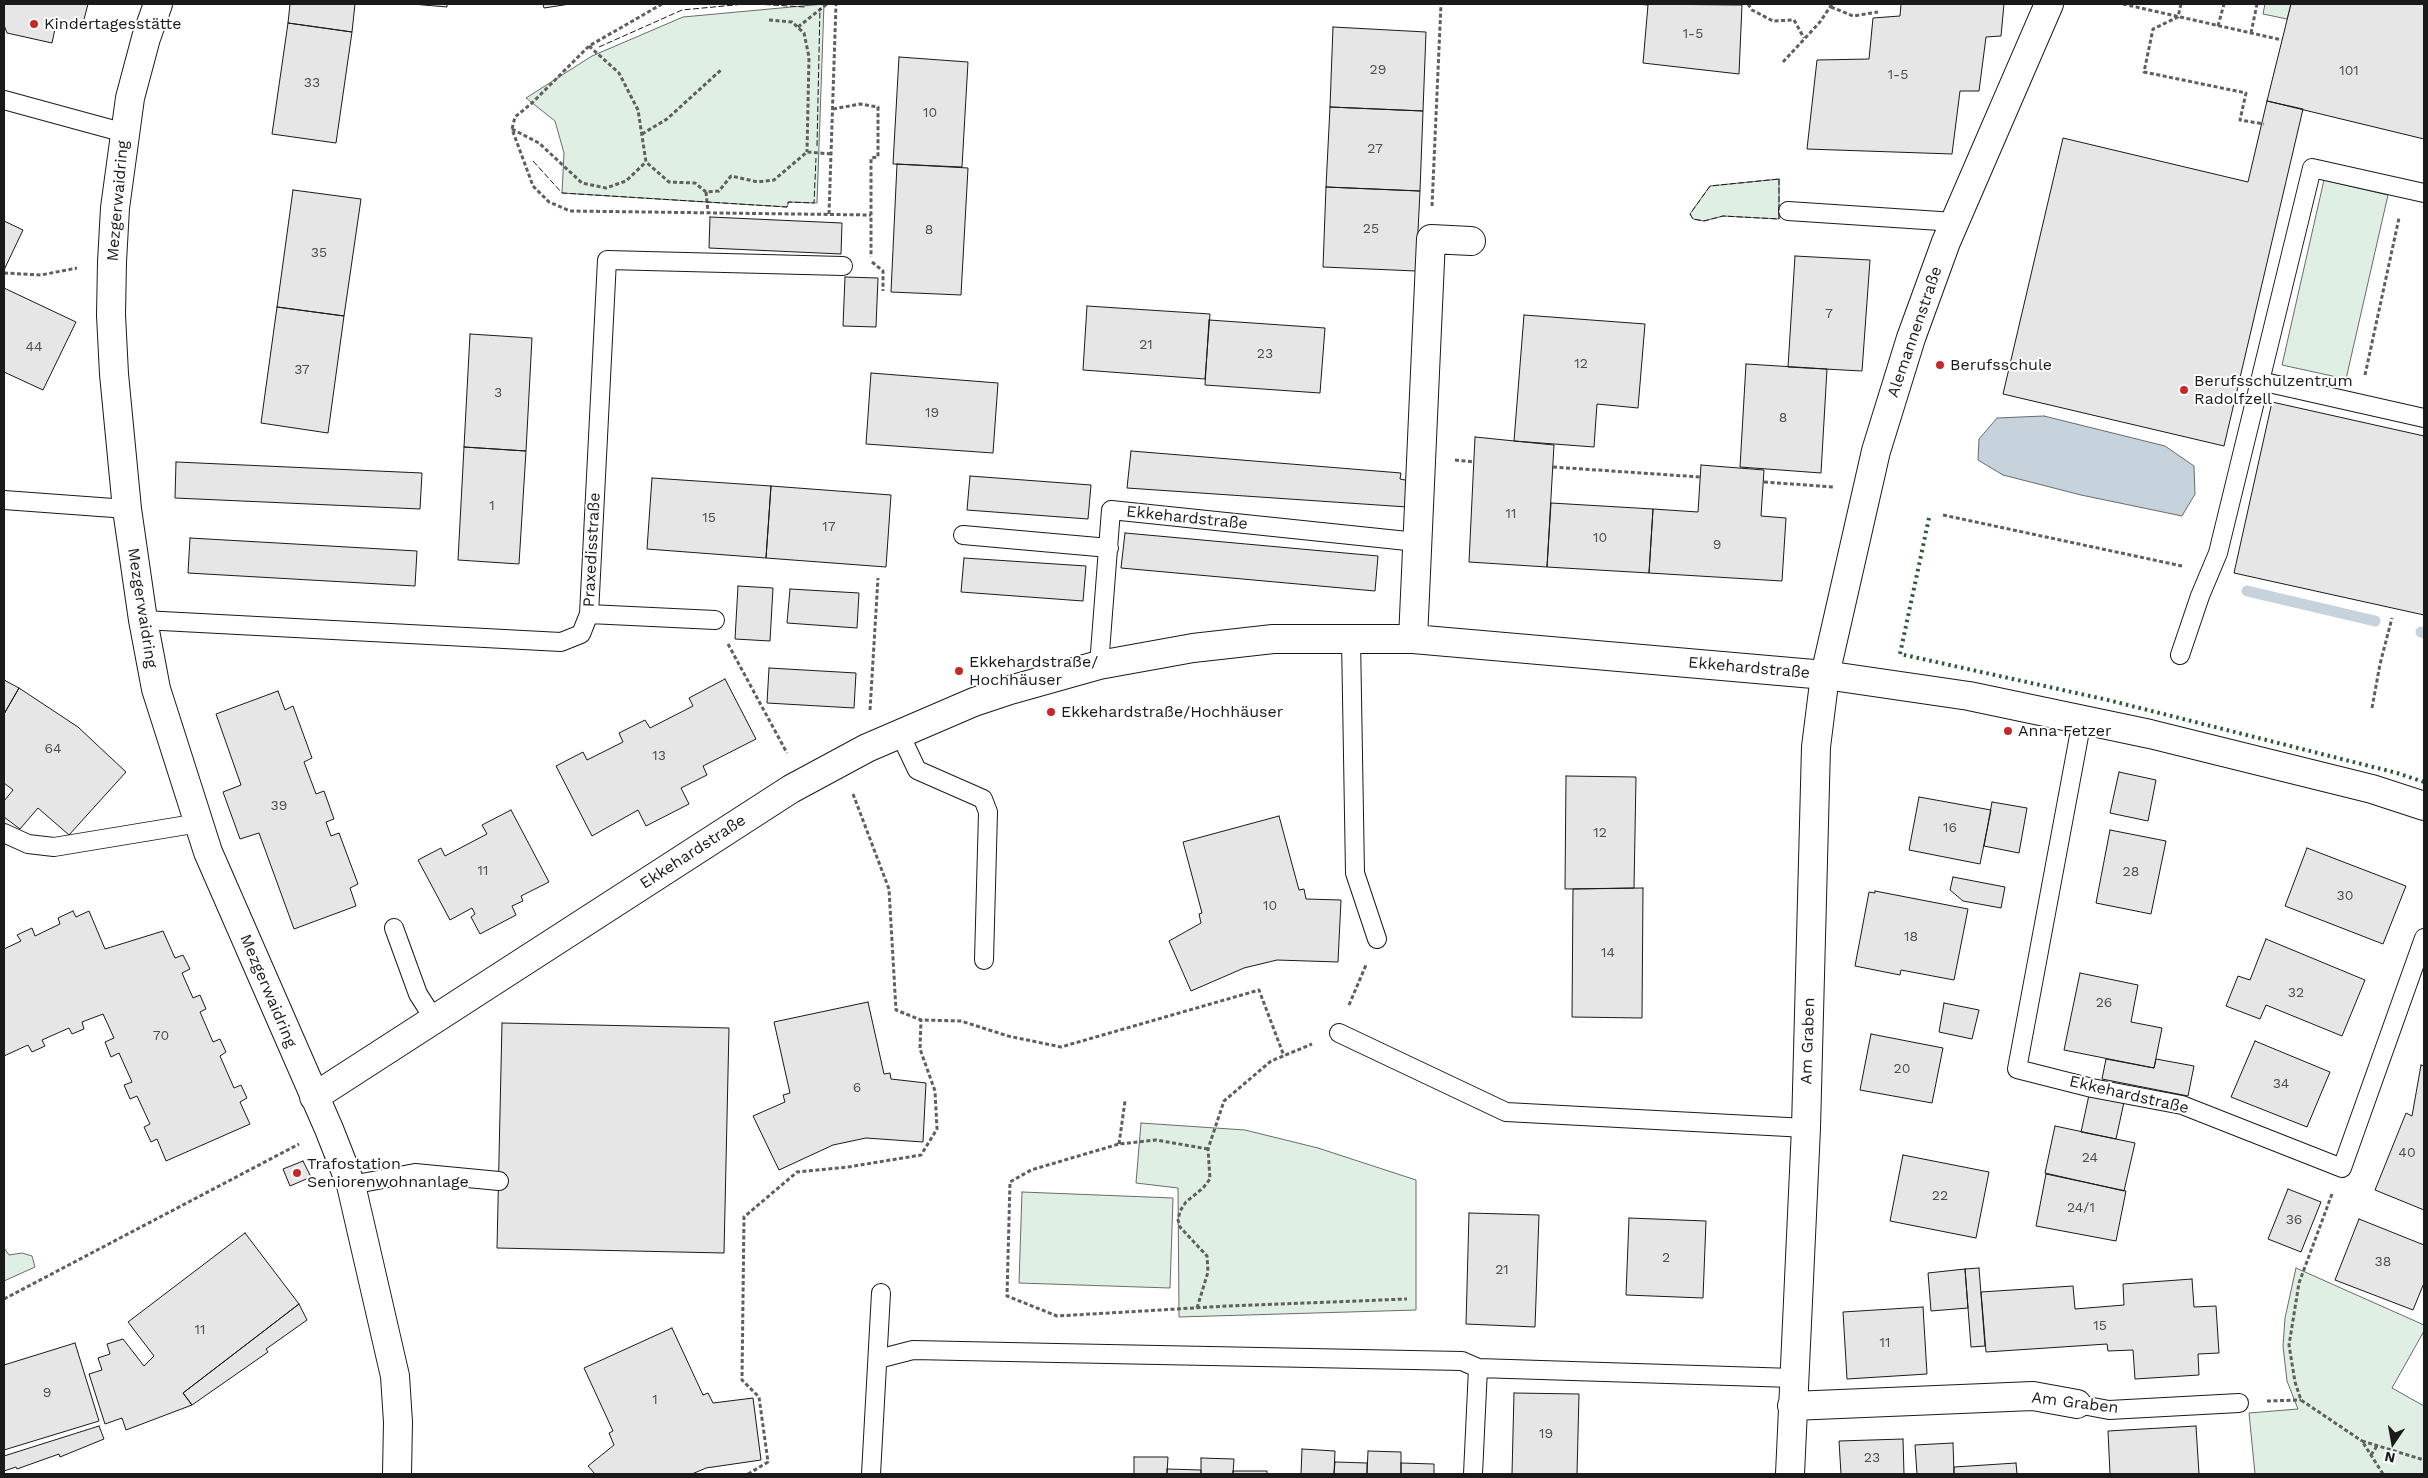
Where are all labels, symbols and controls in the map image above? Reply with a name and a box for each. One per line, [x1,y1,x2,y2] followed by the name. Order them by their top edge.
[44,14,181,34] place label: Kindertagesstätte
[28,18,40,30] marker: Kindertagesstätte
[1683,26,1703,42] house number: 1-5
[1370,62,1386,78] house number: 29
[2339,63,2359,79] house number: 101
[1888,67,1908,83] house number: 1-5
[304,75,320,91] house number: 33
[923,105,937,121] house number: 10
[103,140,133,262] street label: Mezgerwaidring
[1367,141,1383,157] house number: 27
[1363,221,1379,237] house number: 25
[925,222,933,238] house number: 8
[311,245,327,261] house number: 35
[1884,264,1946,400] street label: Alemannenstraße
[1825,306,1833,322] house number: 7
[1139,337,1153,353] house number: 21
[25,339,43,355] house number: 44
[1257,346,1273,362] house number: 23
[1950,355,2052,375] place label: Berufsschule
[1574,356,1588,372] house number: 12
[1934,359,1946,371] marker: Berufsschule
[294,362,310,378] house number: 37
[2194,371,2353,409] place label: Berufsschulzentrum Radolfzell
[2178,384,2190,396] marker: Berufsschulzentrum Radolfzell
[494,385,502,401] house number: 3
[925,405,939,421] house number: 19
[1779,410,1787,426] house number: 8
[579,492,605,608] street label: Praxedisstraße
[489,498,495,514] house number: 1
[1125,502,1249,534] street label: Ekkehardstraße
[1506,506,1516,522] house number: 11
[702,510,716,526] house number: 15
[822,519,836,535] house number: 17
[1593,530,1607,546] house number: 10
[1713,537,1721,553] house number: 9
[123,547,161,669] street label: Mezgerwaidring
[969,652,1098,690] place label: Ekkehardstraße/ Hochhäuser
[1687,653,1811,683] street label: Ekkehardstraße
[953,665,965,677] marker: Ekkehardstraße/ Hochhäuser
[1061,702,1283,722] place label: Ekkehardstraße/Hochhäuser
[1045,706,1057,718] marker: Ekkehardstraße/Hochhäuser
[2018,721,2112,741] place label: Anna Fetzer
[2002,725,2014,737] marker: Anna Fetzer
[44,741,62,757] house number: 64
[652,748,666,764] house number: 13
[271,798,287,814] house number: 39
[637,811,749,893] street label: Ekkehardstraße
[1943,820,1957,836] house number: 16
[1593,825,1607,841] house number: 12
[478,863,488,879] house number: 11
[2123,864,2139,880] house number: 28
[2337,888,2353,904] house number: 30
[1263,898,1277,914] house number: 10
[1904,929,1918,945] house number: 18
[235,931,301,1051] street label: Mezgerwaidring
[1601,945,1615,961] house number: 14
[2288,985,2304,1001] house number: 32
[2096,995,2112,1011] house number: 26
[1797,997,1819,1085] street label: Am Graben
[153,1028,169,1044] house number: 70
[1894,1061,1910,1077] house number: 20
[2067,1072,2191,1118] street label: Ekkehardstraße
[2273,1076,2289,1092] house number: 34
[853,1080,861,1096] house number: 6
[2398,1145,2416,1161] house number: 40
[2082,1150,2098,1166] house number: 24
[307,1154,469,1192] place label: Trafostation Seniorenwohnanlage
[291,1167,303,1179] marker: Trafostation Seniorenwohnanlage
[1932,1188,1948,1204] house number: 22
[2067,1200,2095,1216] house number: 24/1
[2286,1212,2302,1228] house number: 36
[1662,1250,1670,1266] house number: 2
[2375,1254,2391,1270] house number: 38
[1495,1262,1509,1278] house number: 21
[2093,1318,2107,1334] house number: 15
[195,1322,205,1338] house number: 11
[1880,1335,1890,1351] house number: 11
[43,1385,51,1401] house number: 9
[2030,1388,2120,1418] street label: Am Graben
[652,1392,658,1408] house number: 1
[2368,1418,2418,1468] north arrow
[1539,1426,1553,1442] house number: 19
[2383,1449,2397,1467] text: N
[1864,1450,1880,1466] house number: 23

